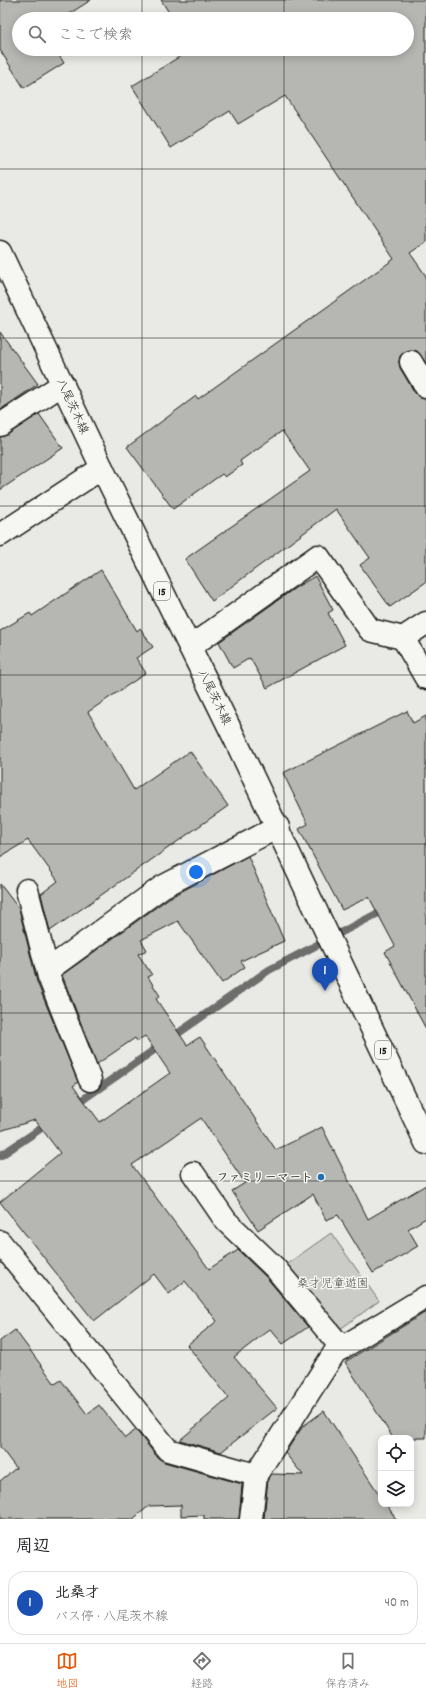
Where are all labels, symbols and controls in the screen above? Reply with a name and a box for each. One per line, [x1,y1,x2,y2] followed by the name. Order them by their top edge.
[12,12,414,56] search box
[26,23,48,45] icon: search
[58,25,133,47] text: ここで検索
[51,376,92,437] street label: 八尾茨木線
[154,582,170,600] road number: 15
[193,667,234,728] street label: 八尾茨木線
[186,862,206,882] your location
[312,958,338,991] pin: 1
[375,1041,391,1059] road number: 15
[217,1170,313,1187] place label: ファミリーマート
[316,1172,326,1182] marker: ファミリーマート
[297,1276,369,1293] park label: 桑才児童遊園
[378,1435,414,1507] map controls
[378,1435,414,1471] button: locate
[378,1471,414,1507] button: layers
[16,1536,50,1560] text: 周辺
[55,1583,100,1605] text: 北桑才
[29,1594,31,1613] text: 1
[385,1594,409,1613] text: 40 m
[55,1608,168,1627] text: バス停 · 八尾茨木線
[56,1650,78,1693] tab: 地図
[191,1650,213,1693] tab: 経路
[326,1650,370,1693] tab: 保存済み

